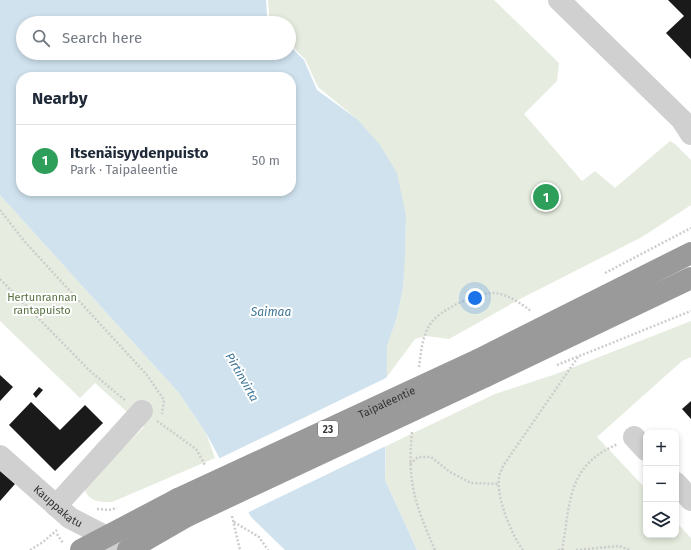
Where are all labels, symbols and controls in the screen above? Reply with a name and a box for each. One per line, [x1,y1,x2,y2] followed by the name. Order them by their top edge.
[16,16,296,60] search box
[30,27,52,49] icon: search
[62,29,142,47] text: Search here
[32,88,87,109] text: Nearby
[70,144,208,162] text: Itsenäisyydenpuisto
[42,153,48,168] text: 1
[252,153,280,168] text: 50 m
[70,162,178,177] text: Park · Taipaleentie
[533,182,559,212] pin: 1
[465,288,485,308] your location
[7,291,77,317] park label: Hertunrannan rantapuisto
[250,305,291,319] water label: Saimaa
[222,350,262,404] water label: Pirtinvirta
[356,384,417,422] street label: Taipaleentie
[318,421,338,437] road number: 23
[643,430,679,538] map controls
[643,430,679,466] button: +
[643,466,679,502] button: −
[31,483,85,530] street label: Kauppakatu
[643,502,679,538] button: layers

